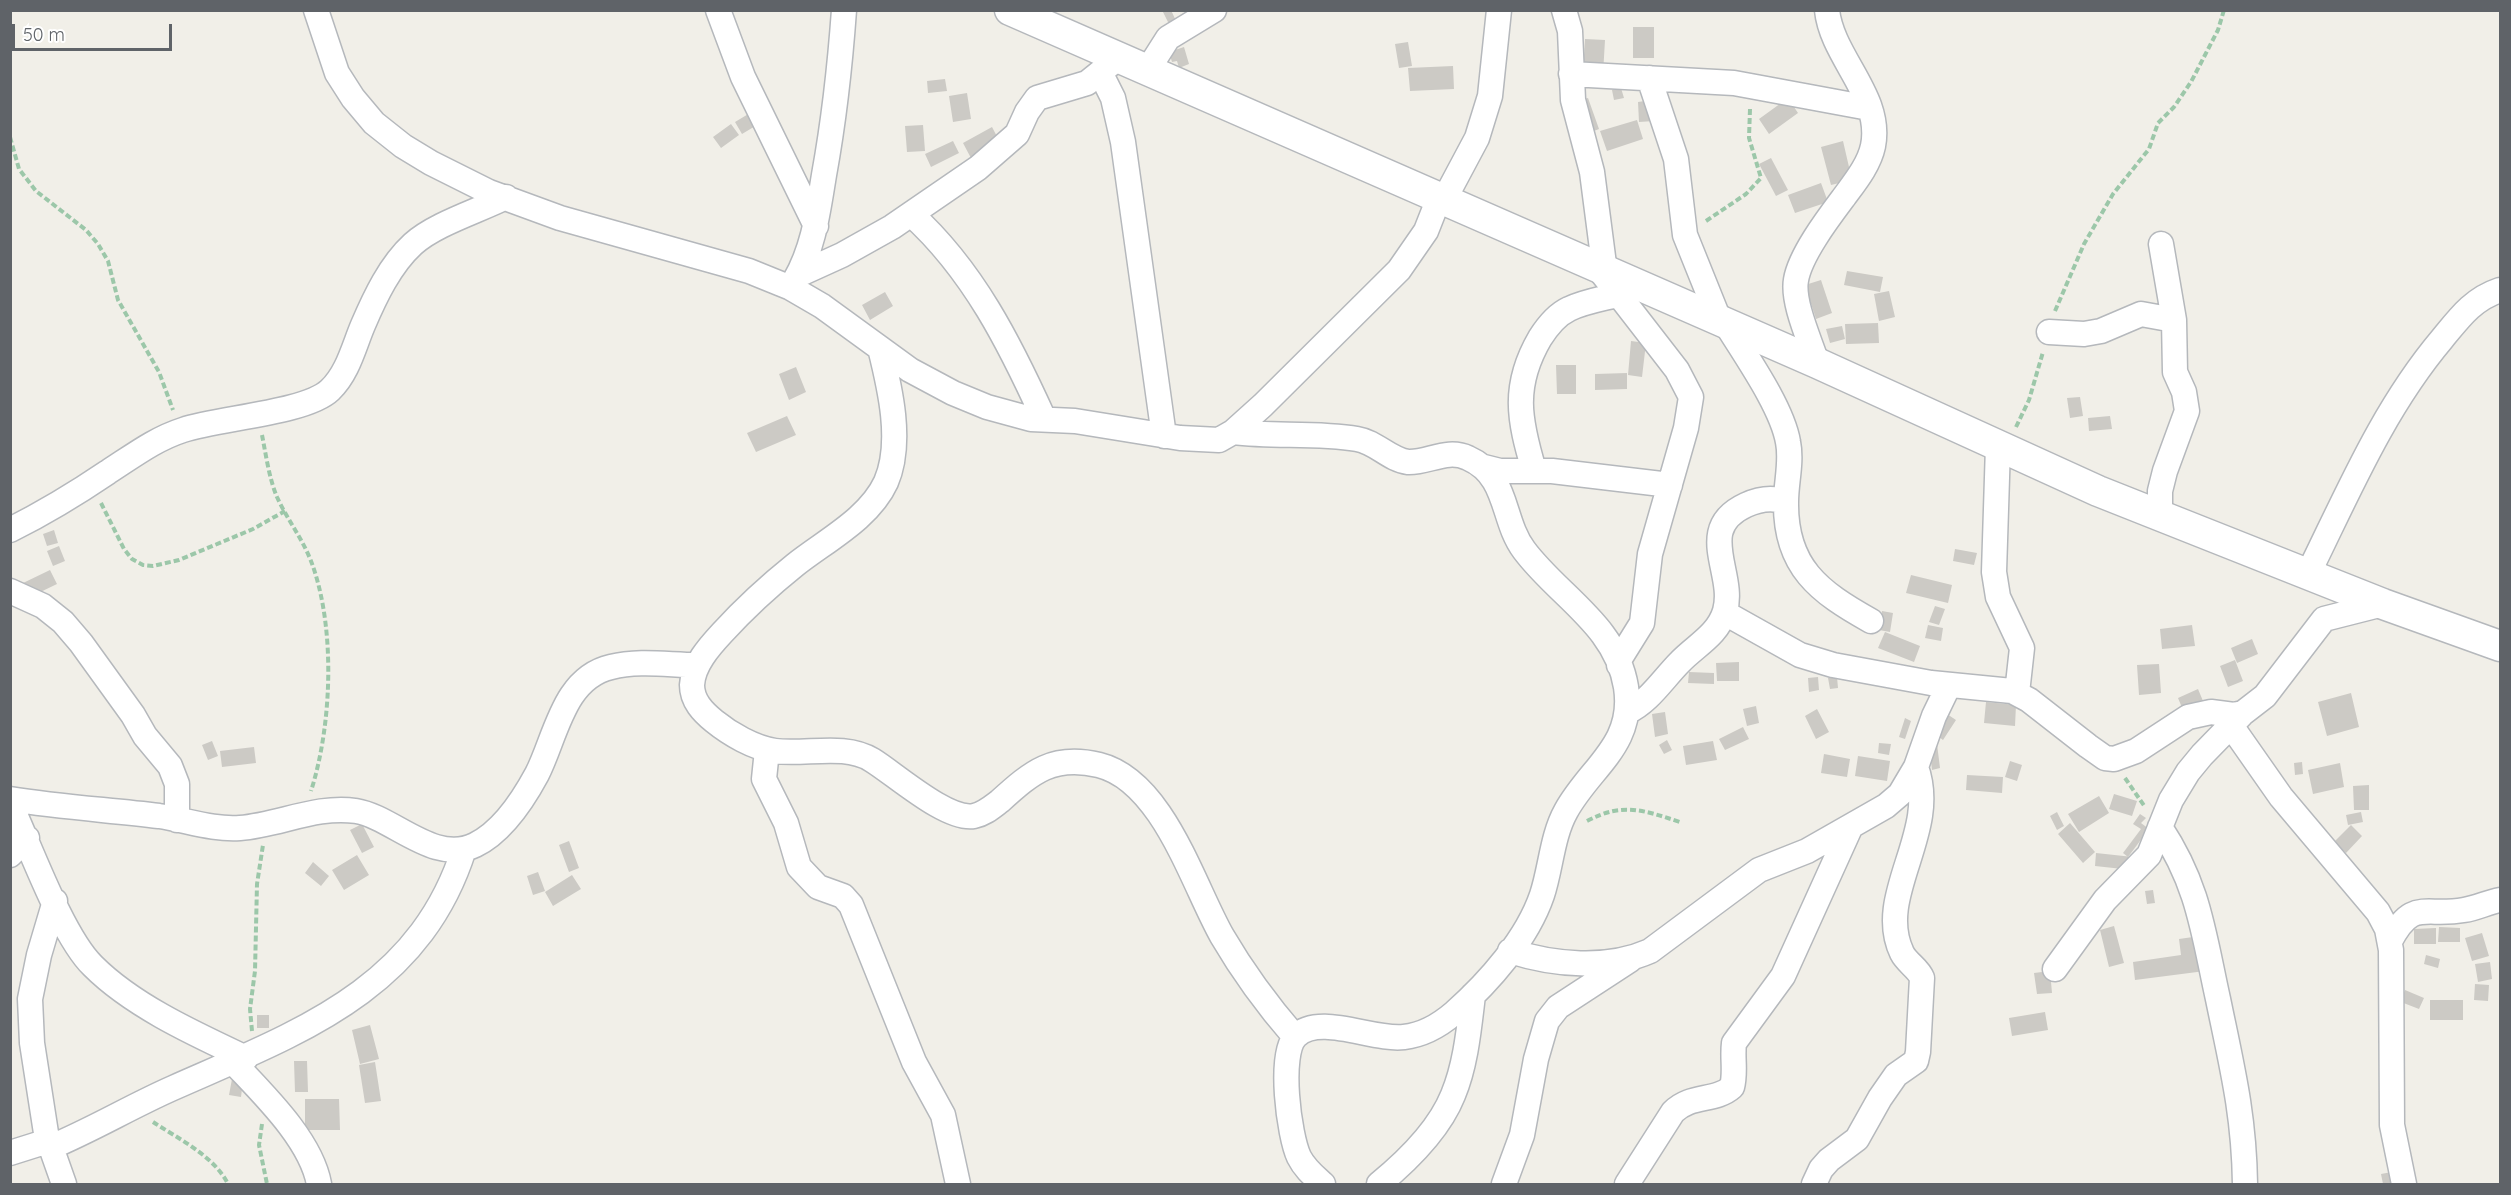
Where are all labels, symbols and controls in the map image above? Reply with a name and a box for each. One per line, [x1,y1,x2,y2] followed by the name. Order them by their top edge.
[15,12,176,50] scale bar
[23,23,65,46] text: 50 m

